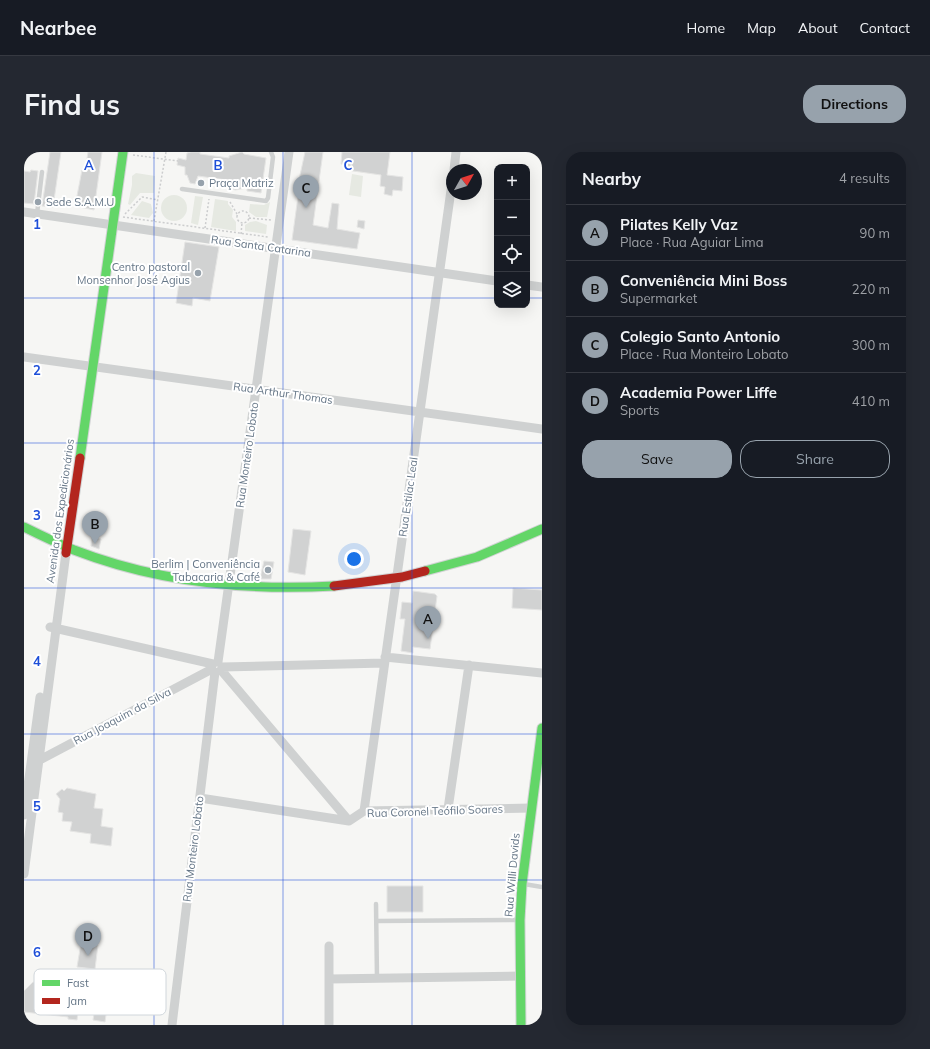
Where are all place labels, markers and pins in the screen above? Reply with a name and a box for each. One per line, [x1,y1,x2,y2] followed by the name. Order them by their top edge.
[293,175,319,208] pin: C
[209,176,274,190] place label: Praça Matriz
[196,178,206,188] marker: Praça Matriz
[46,195,114,209] place label: Sede S.A.M.U
[33,197,43,207] marker: Sede S.A.M.U
[77,260,190,287] place label: Centro pastoral Monsenhor José Agius
[193,268,203,278] marker: Centro pastoral Monsenhor José Agius
[82,511,108,544] pin: B
[151,557,260,584] place label: Berlim | Conveniência Tabacaria & Café
[263,565,273,575] marker: Berlim | Conveniência Tabacaria & Café
[415,606,441,639] pin: A
[75,923,101,956] pin: D

